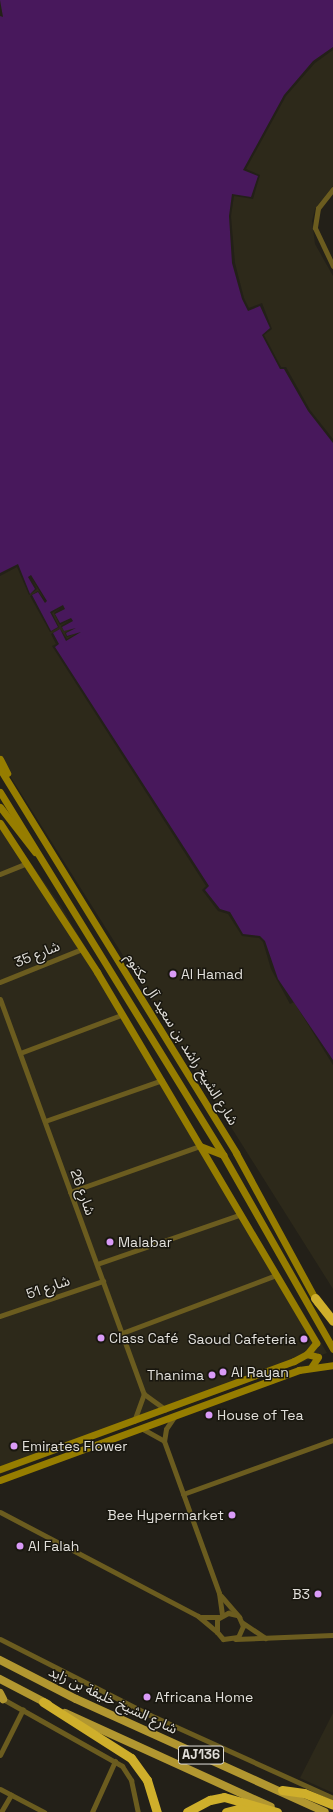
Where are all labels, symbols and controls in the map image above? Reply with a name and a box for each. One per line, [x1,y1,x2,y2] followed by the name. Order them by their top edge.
[12,937,62,971] street label: شارع 35
[122,950,242,1128] street label: شارع الشيخ راشد بن سعيد آل مكتوم
[181,966,243,982] place label: Al Hamad
[168,969,178,979] marker: Al Hamad
[67,1167,99,1217] street label: شارع 26
[118,1234,172,1250] place label: Malabar
[105,1237,115,1247] marker: Malabar
[24,1272,72,1302] street label: شارع 51
[109,1330,179,1346] place label: Class Café
[188,1331,296,1347] place label: Saoud Cafeteria
[96,1333,106,1343] marker: Class Café
[299,1334,309,1344] marker: Saoud Cafeteria
[231,1364,289,1380] place label: Al Rayan
[147,1367,204,1383] place label: Thanima
[218,1367,228,1377] marker: Al Rayan
[207,1370,217,1380] marker: Thanima
[217,1407,304,1423] place label: House of Tea
[204,1410,214,1420] marker: House of Tea
[22,1438,128,1454] place label: Emirates Flower
[9,1441,19,1451] marker: Emirates Flower
[107,1507,224,1523] place label: Bee Hypermarket
[227,1510,237,1520] marker: Bee Hypermarket
[28,1538,79,1554] place label: Al Falah
[15,1541,25,1551] marker: Al Falah
[292,1586,310,1602] place label: B3
[313,1589,323,1599] marker: B3
[46,1663,180,1737] street label: شارع الشيخ خليفة بن زايد
[155,1689,253,1705] place label: Africana Home
[142,1692,152,1702] marker: Africana Home
[178,1744,224,1766] road number: AJ136

